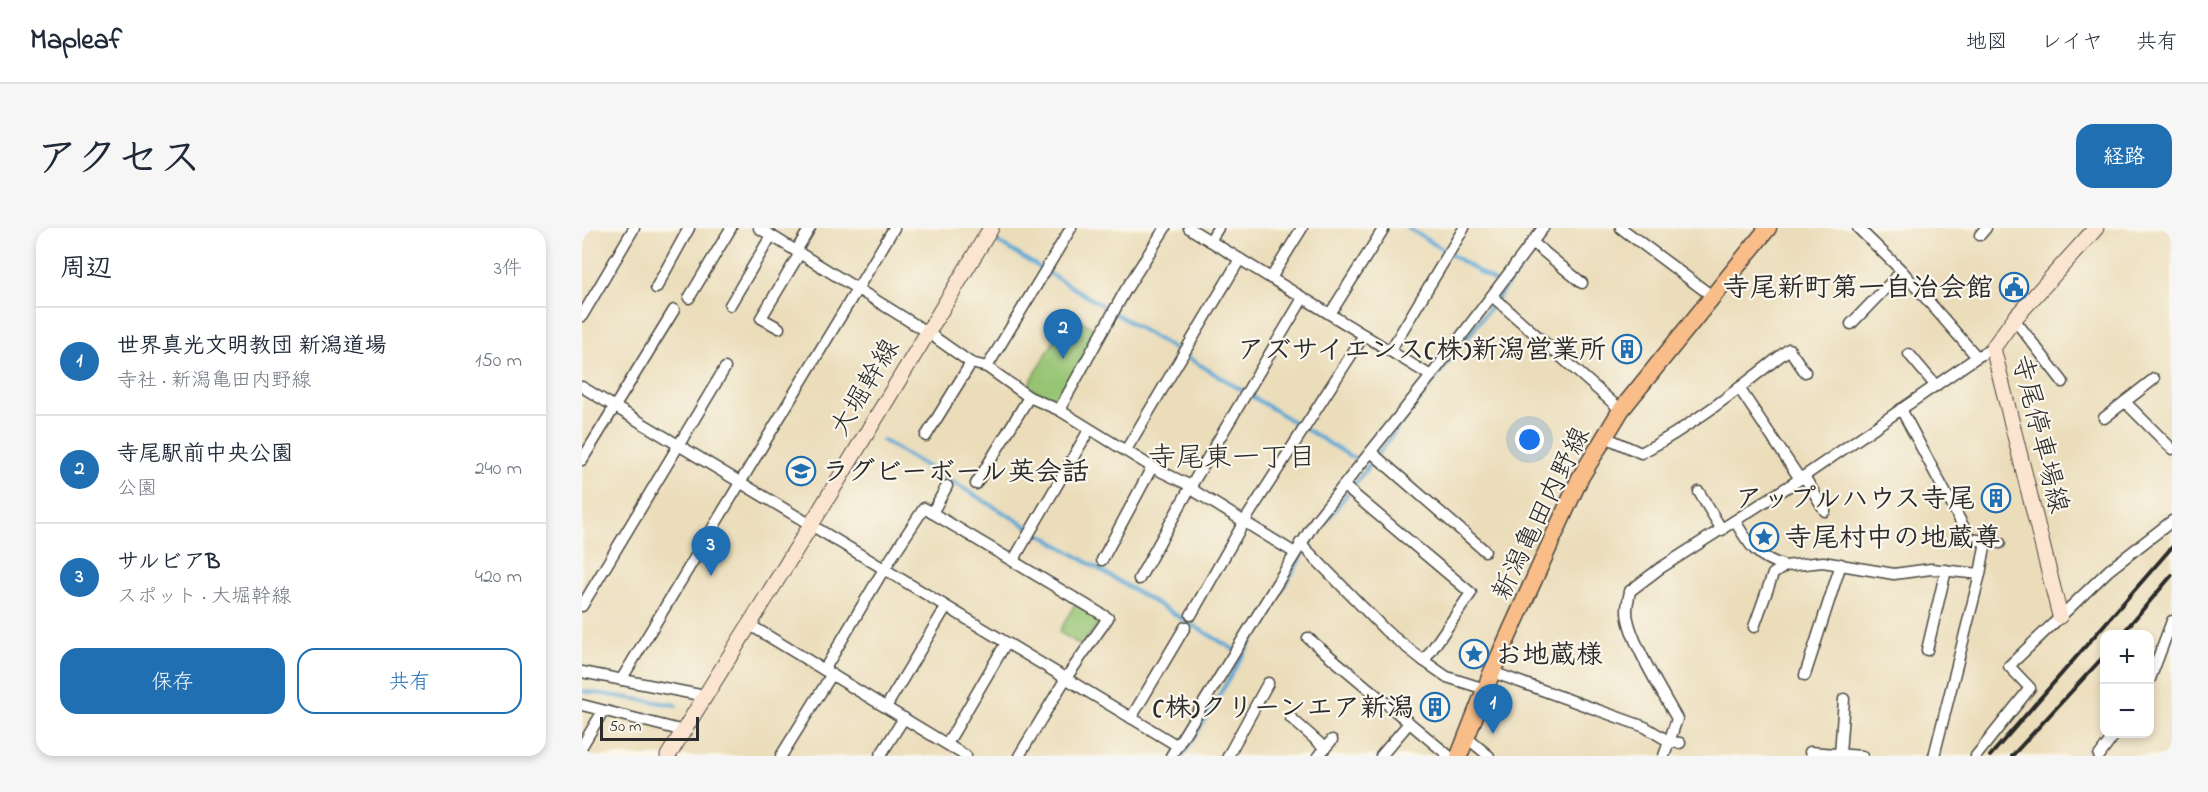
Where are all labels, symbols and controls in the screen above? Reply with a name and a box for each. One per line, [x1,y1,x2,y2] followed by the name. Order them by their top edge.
[30,21,122,62] text: Mapleaf
[1966,28,2008,58] text: 地図
[2041,28,2103,58] text: レイヤ
[2136,28,2178,58] text: 共有
[2076,124,2172,188] button: 経路
[36,130,201,191] text: アクセス
[60,251,112,289] text: 周辺
[494,255,522,284] text: 3件
[1723,270,1993,309] place label: 寺尾新町第一自治会館
[1998,271,2030,303] public building icon: 寺尾新町第一自治会館
[1044,310,1082,359] pin: 2
[117,331,387,363] text: 世界真光文明教団 新潟道場
[822,332,911,445] street label: 大堀幹線
[1237,332,1606,371] place label: アズサイエンス(株)新潟営業所
[1611,333,1643,365] building icon: アズサイエンス(株)新潟営業所
[76,347,83,376] text: 1
[475,347,522,376] text: 150 m
[2000,351,2077,518] street label: 寺尾停車場線
[117,367,311,396] text: 寺社 · 新潟亀田内野線
[1483,421,1601,608] street label: 新潟亀田内野線
[1515,425,1544,454] your location
[117,439,293,471] text: 寺尾駅前中央公園
[1148,439,1316,480] district label: 寺尾東一丁目
[822,454,1089,493] place label: ラグビーボール英会話
[75,455,84,484] text: 2
[475,455,522,484] text: 240 m
[785,455,817,487] school or university icon: ラグビーボール英会話
[117,475,157,504] text: 公園
[1735,481,1975,520] place label: アップルハウス寺尾
[1980,482,2012,514] building icon: アップルハウス寺尾
[1785,520,2001,559] place label: 寺尾村中の地蔵尊
[1748,521,1780,553] place icon: 寺尾村中の地蔵尊
[692,526,730,576] pin: 3
[117,547,220,579] text: サルビアB
[75,563,84,592] text: 3
[475,563,522,592] text: 420 m
[117,583,291,612] text: スポット · 大堀幹線
[2100,630,2154,738] map controls
[2100,630,2154,684] button: +
[1495,637,1603,676] place label: お地蔵様
[1458,638,1490,670] place icon: お地蔵様
[60,648,285,714] button: 保存
[297,648,522,714] button: 共有
[1474,684,1512,734] pin: 1
[2100,684,2154,738] button: −
[1153,690,1414,729] place label: (株)クリーンエア新潟
[1419,691,1451,723] building icon: (株)クリーンエア新潟
[600,714,699,742] scale bar
[609,715,641,739] text: 50 m

